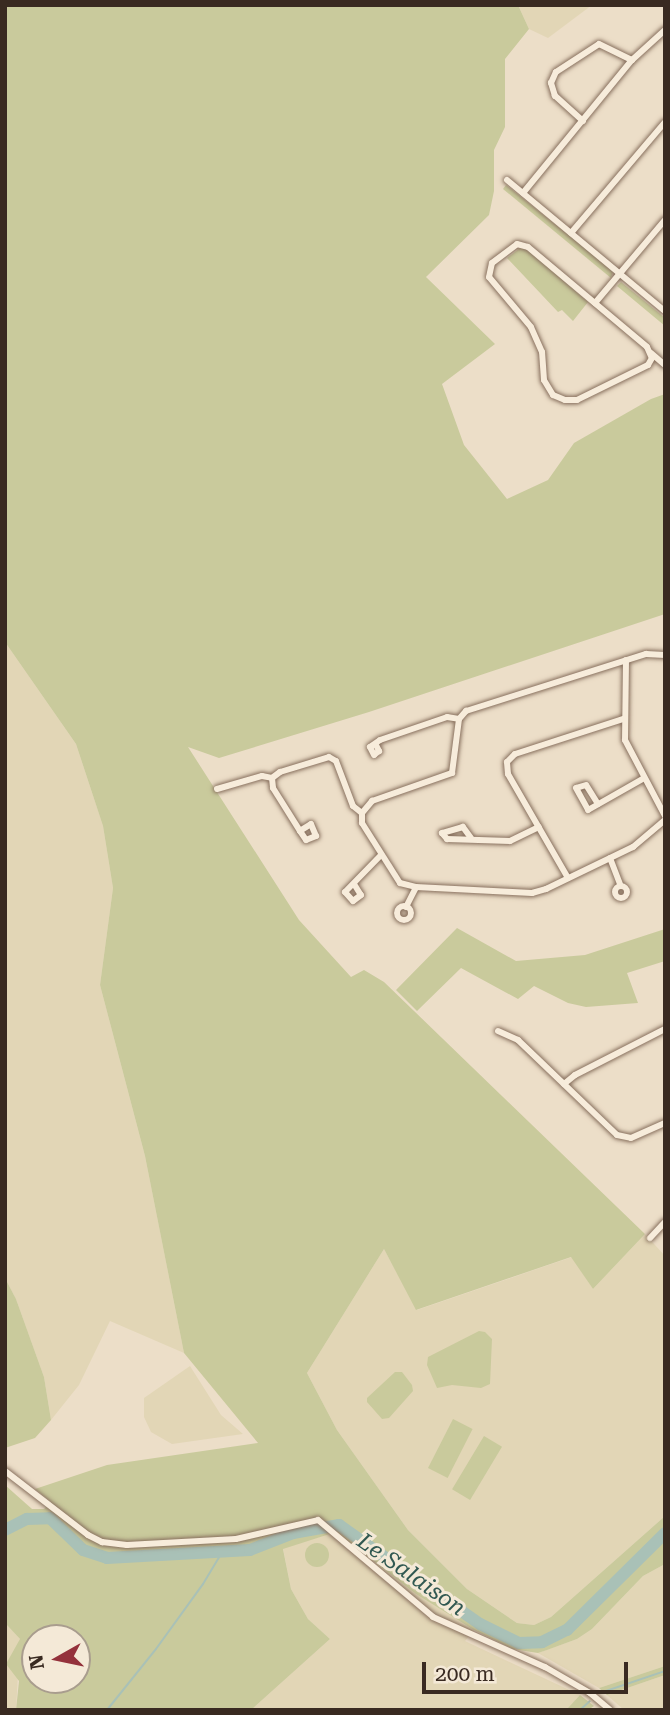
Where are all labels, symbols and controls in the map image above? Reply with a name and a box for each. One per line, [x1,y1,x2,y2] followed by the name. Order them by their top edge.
[351,1528,471,1622] water label: Le Salaison
[21,1624,91,1694] north arrow
[425,1648,632,1692] scale bar
[24,1653,49,1671] text: N
[435,1662,495,1686] text: 200 m

